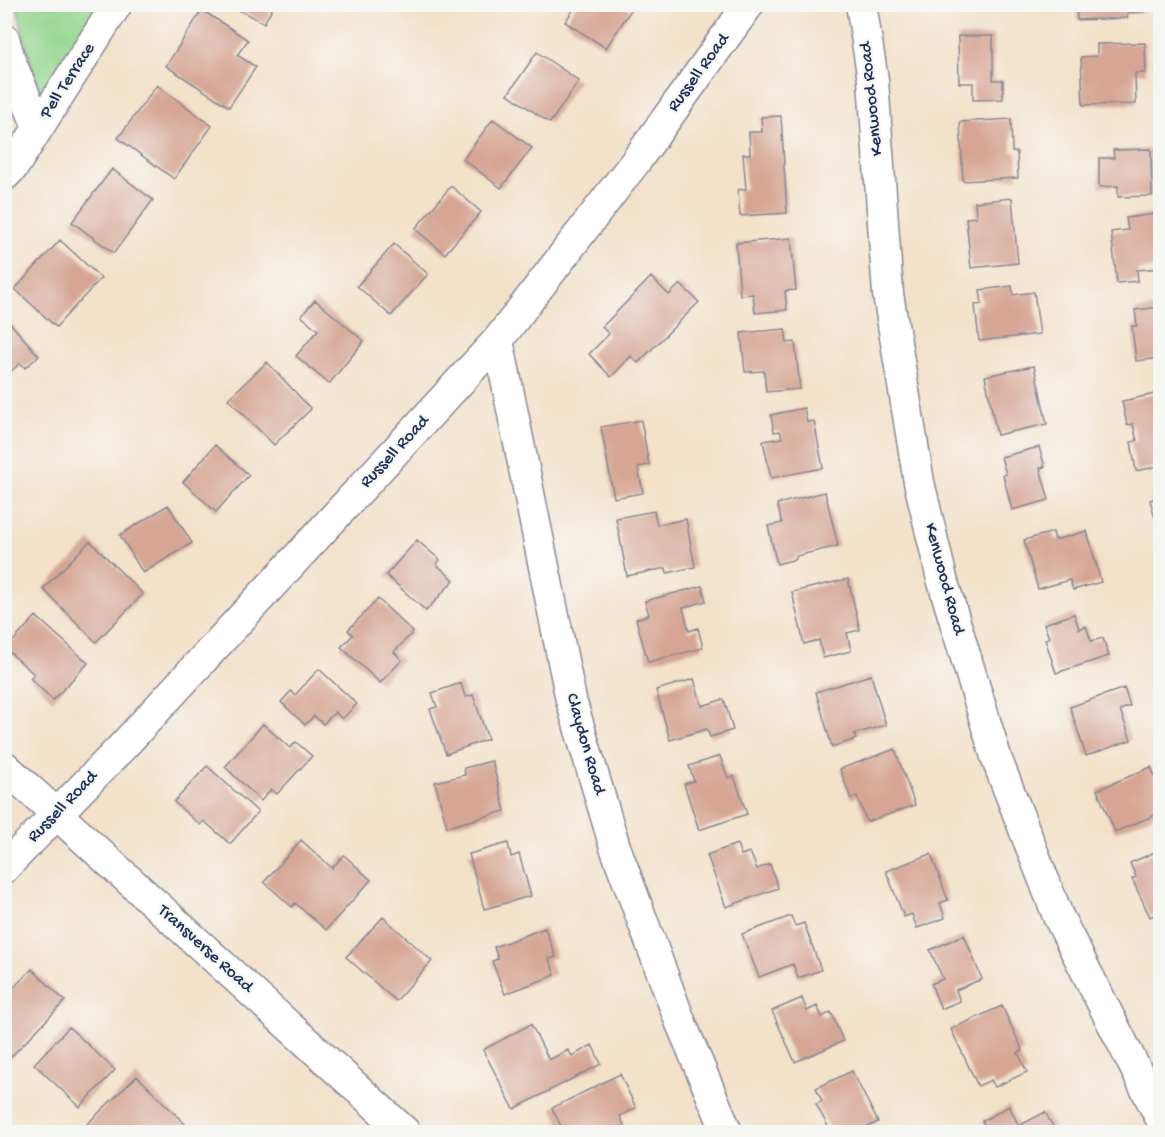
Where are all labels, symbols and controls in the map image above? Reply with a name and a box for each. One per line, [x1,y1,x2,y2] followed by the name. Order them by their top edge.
[663,28,735,116] street label: Russell Road
[35,39,101,124] street label: Pell Terrace
[855,40,888,157] street label: Kenwood Road
[356,410,435,493] street label: Russell Road
[919,521,969,638] street label: Kenwood Road
[560,691,610,799] street label: Claydon Road
[24,766,103,847] street label: Russell Road
[152,900,258,998] street label: Transverse Road

